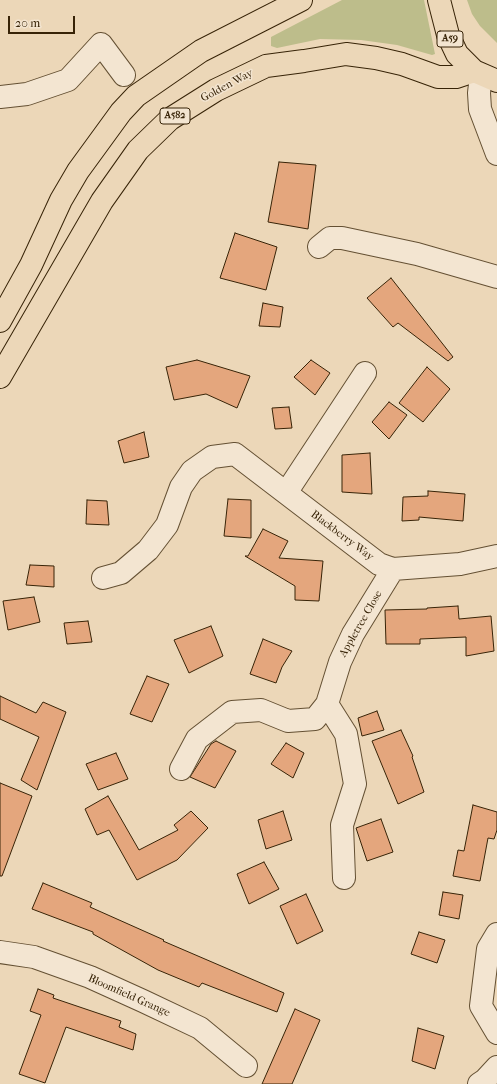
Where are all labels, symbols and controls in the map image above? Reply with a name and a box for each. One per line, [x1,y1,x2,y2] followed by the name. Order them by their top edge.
[10,8,77,34] scale bar
[15,16,40,30] text: 20 m
[437,31,463,47] road number: A59
[199,67,255,105] street label: Golden Way
[160,108,190,124] road number: A582
[308,508,376,564] street label: Blackberry Way
[337,588,385,660] street label: Appletree Close
[86,972,172,1020] street label: Bloomfield Grange

